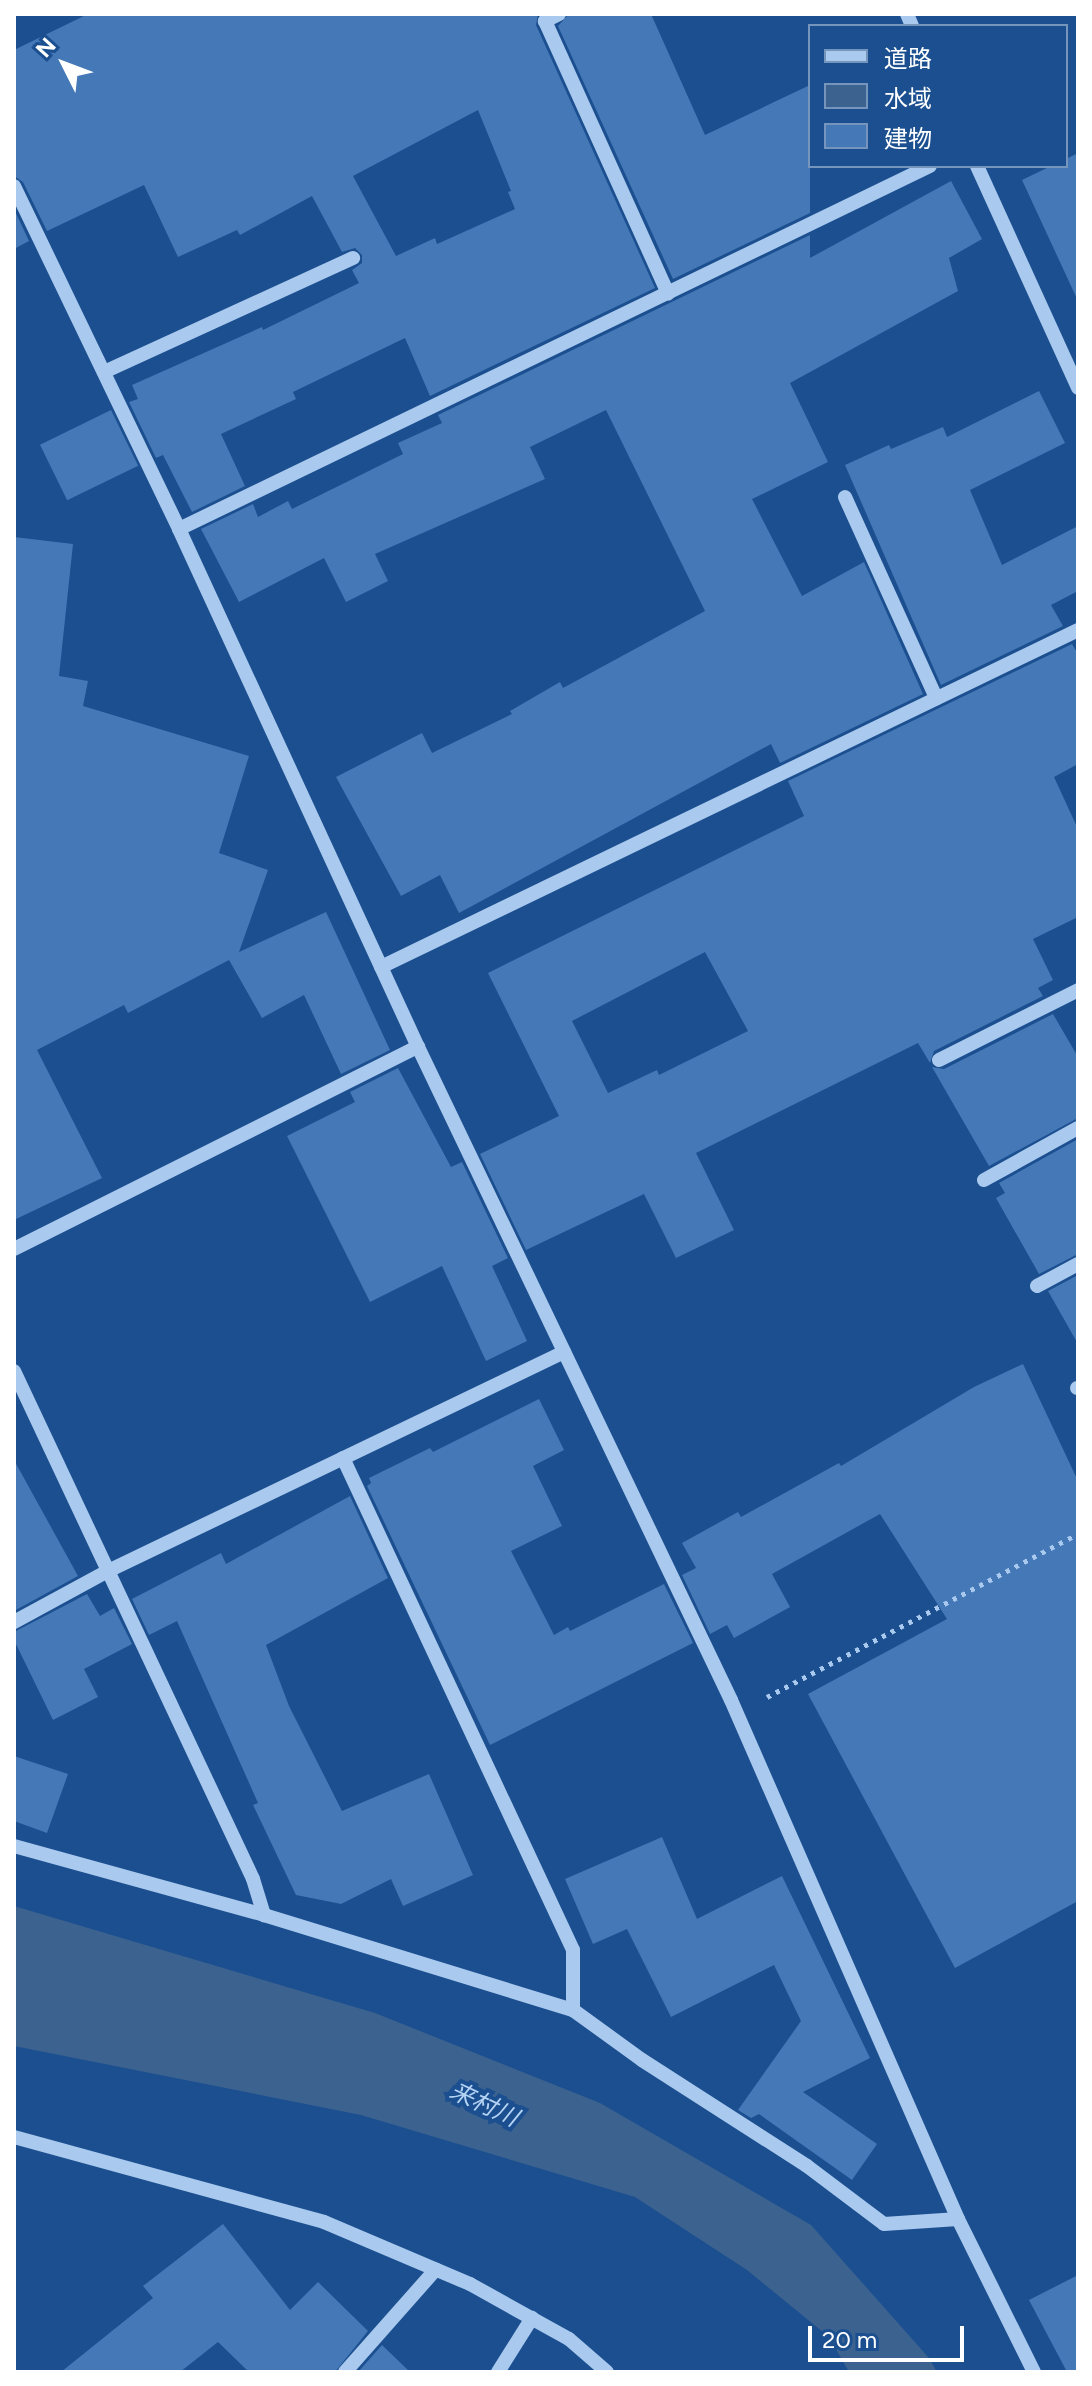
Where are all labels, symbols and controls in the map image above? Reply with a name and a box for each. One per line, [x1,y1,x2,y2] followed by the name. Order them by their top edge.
[24,24,104,104] north arrow
[808,24,1068,168] legend
[30,32,62,63] text: N
[884,44,932,73] text: 道路
[884,84,932,113] text: 水域
[884,124,932,153] text: 建物
[445,2076,523,2132] water label: 来村川
[812,2310,968,2360] scale bar
[822,2325,877,2354] text: 20 m

